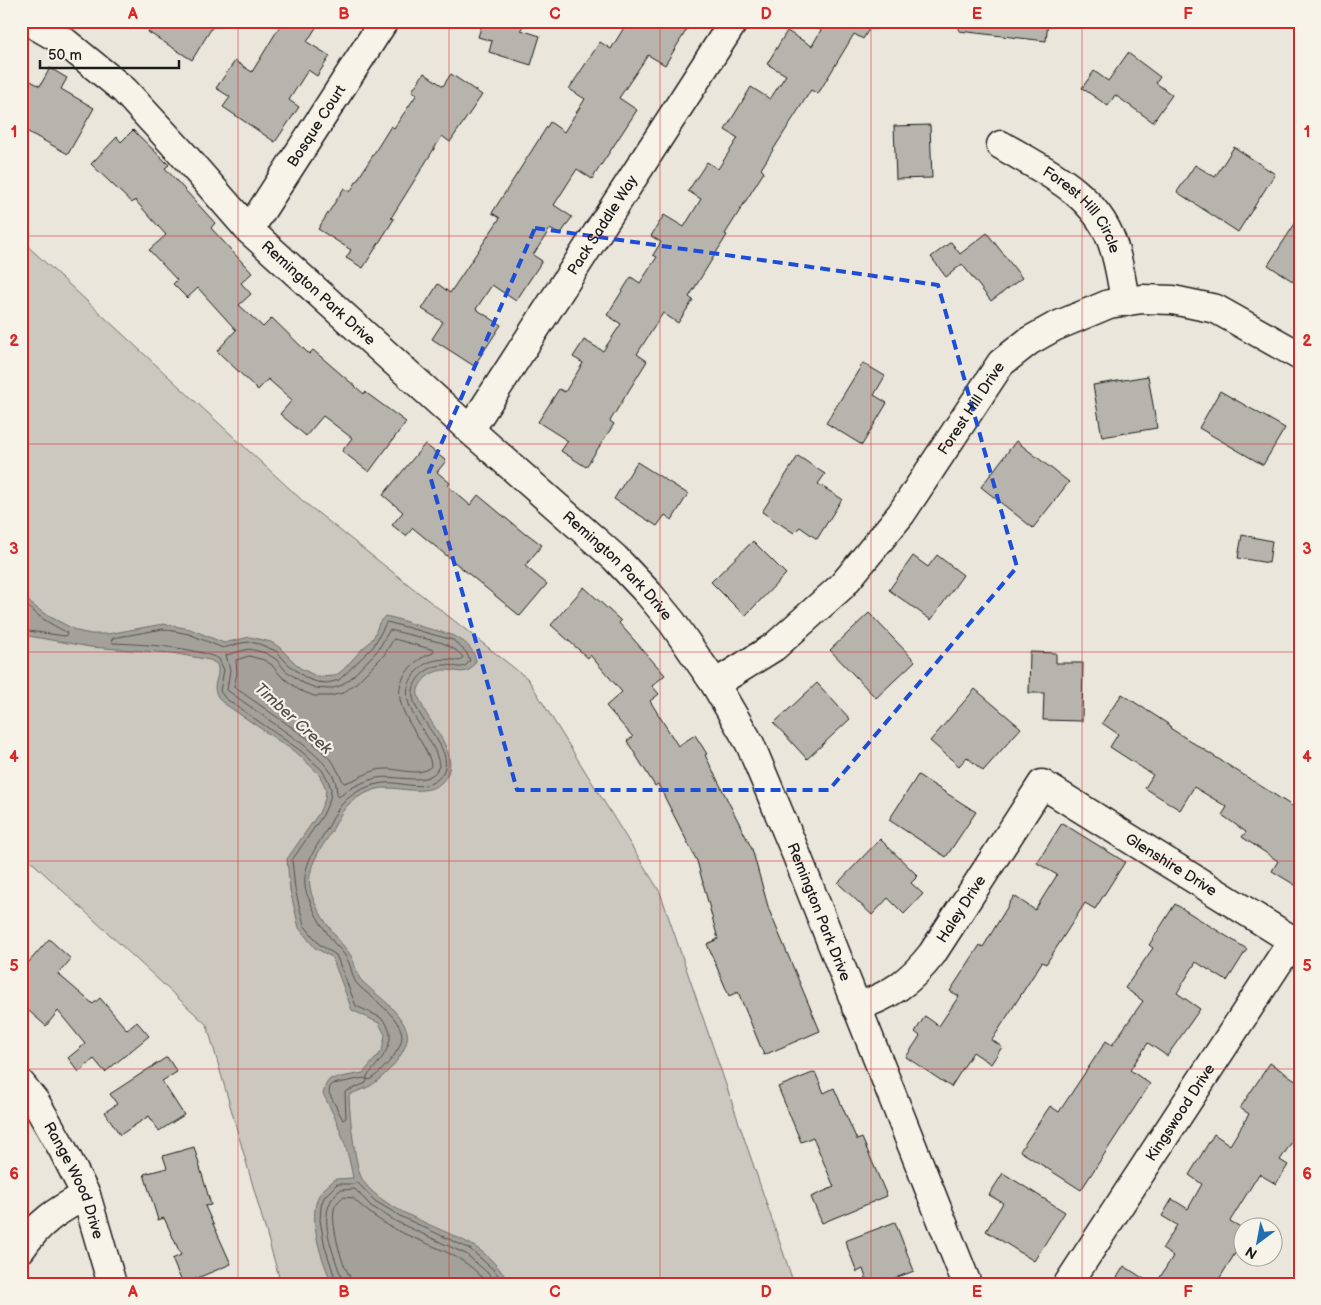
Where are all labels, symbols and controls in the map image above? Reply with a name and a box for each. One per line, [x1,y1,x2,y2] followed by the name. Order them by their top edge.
[127,5,138,24] text: A
[338,5,350,24] text: B
[549,5,561,24] text: C
[760,5,772,24] text: D
[972,5,982,24] text: E
[1183,5,1193,24] text: F
[40,38,179,70] scale bar
[48,46,82,65] text: 50 m
[283,81,350,170] street label: Bosque Court
[11,123,17,142] text: 1
[1304,123,1310,142] text: 1
[1039,162,1125,256] street label: Forest Hill Circle
[563,171,642,278] street label: Pack Saddle Way
[257,236,380,349] street label: Remington Park Drive
[9,332,19,351] text: 2
[1302,332,1312,351] text: 2
[933,358,1009,458] street label: Forest Hill Drive
[559,507,676,624] street label: Remington Park Drive
[9,540,19,559] text: 3
[1302,540,1312,559] text: 3
[251,679,336,759] water label: Timber Creek
[9,748,19,767] text: 4
[1302,748,1312,767] text: 4
[1122,829,1221,900] street label: Glenshire Drive
[783,840,855,984] street label: Remington Park Drive
[932,871,990,946] street label: Haley Drive
[9,957,19,976] text: 5
[1302,957,1312,976] text: 5
[1141,1060,1219,1165] street label: Kingswood Drive
[40,1119,108,1241] street label: Range Wood Drive
[9,1165,19,1184] text: 6
[1302,1165,1312,1184] text: 6
[1234,1218,1284,1268] north arrow
[1242,1243,1260,1263] text: N
[127,1283,138,1302] text: A
[338,1283,350,1302] text: B
[549,1283,561,1302] text: C
[760,1283,772,1302] text: D
[972,1283,982,1302] text: E
[1183,1283,1193,1302] text: F

